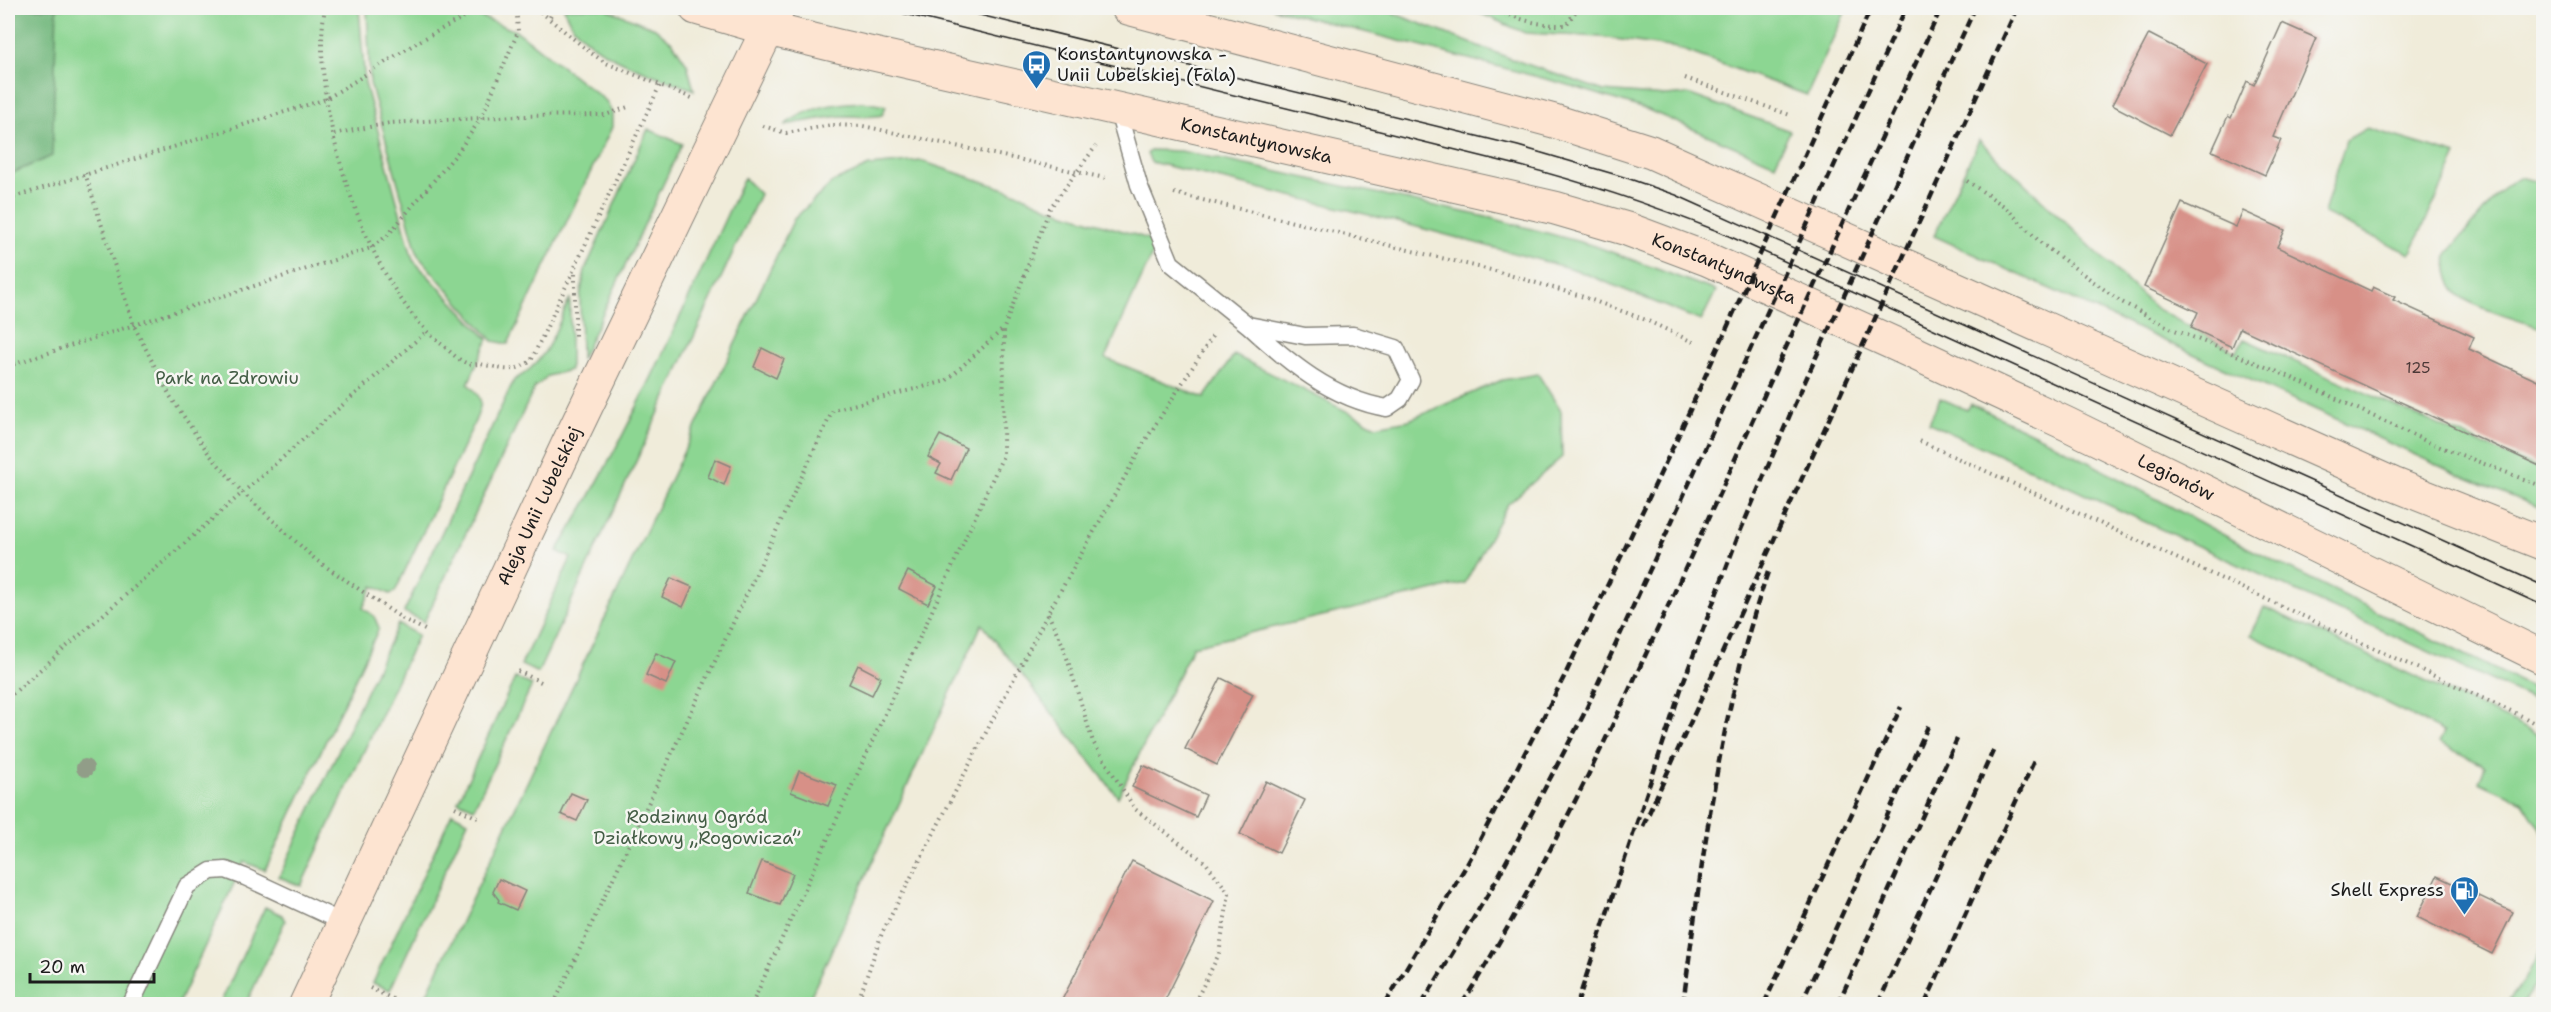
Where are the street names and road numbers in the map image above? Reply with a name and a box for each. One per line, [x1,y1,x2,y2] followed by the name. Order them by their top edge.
[1178,112,1335,169] street label: Konstantynowska
[1648,227,1800,310] street label: Konstantynowska
[492,422,587,589] street label: Aleja Unii Lubelskiej
[2133,448,2219,507] street label: Legionów

